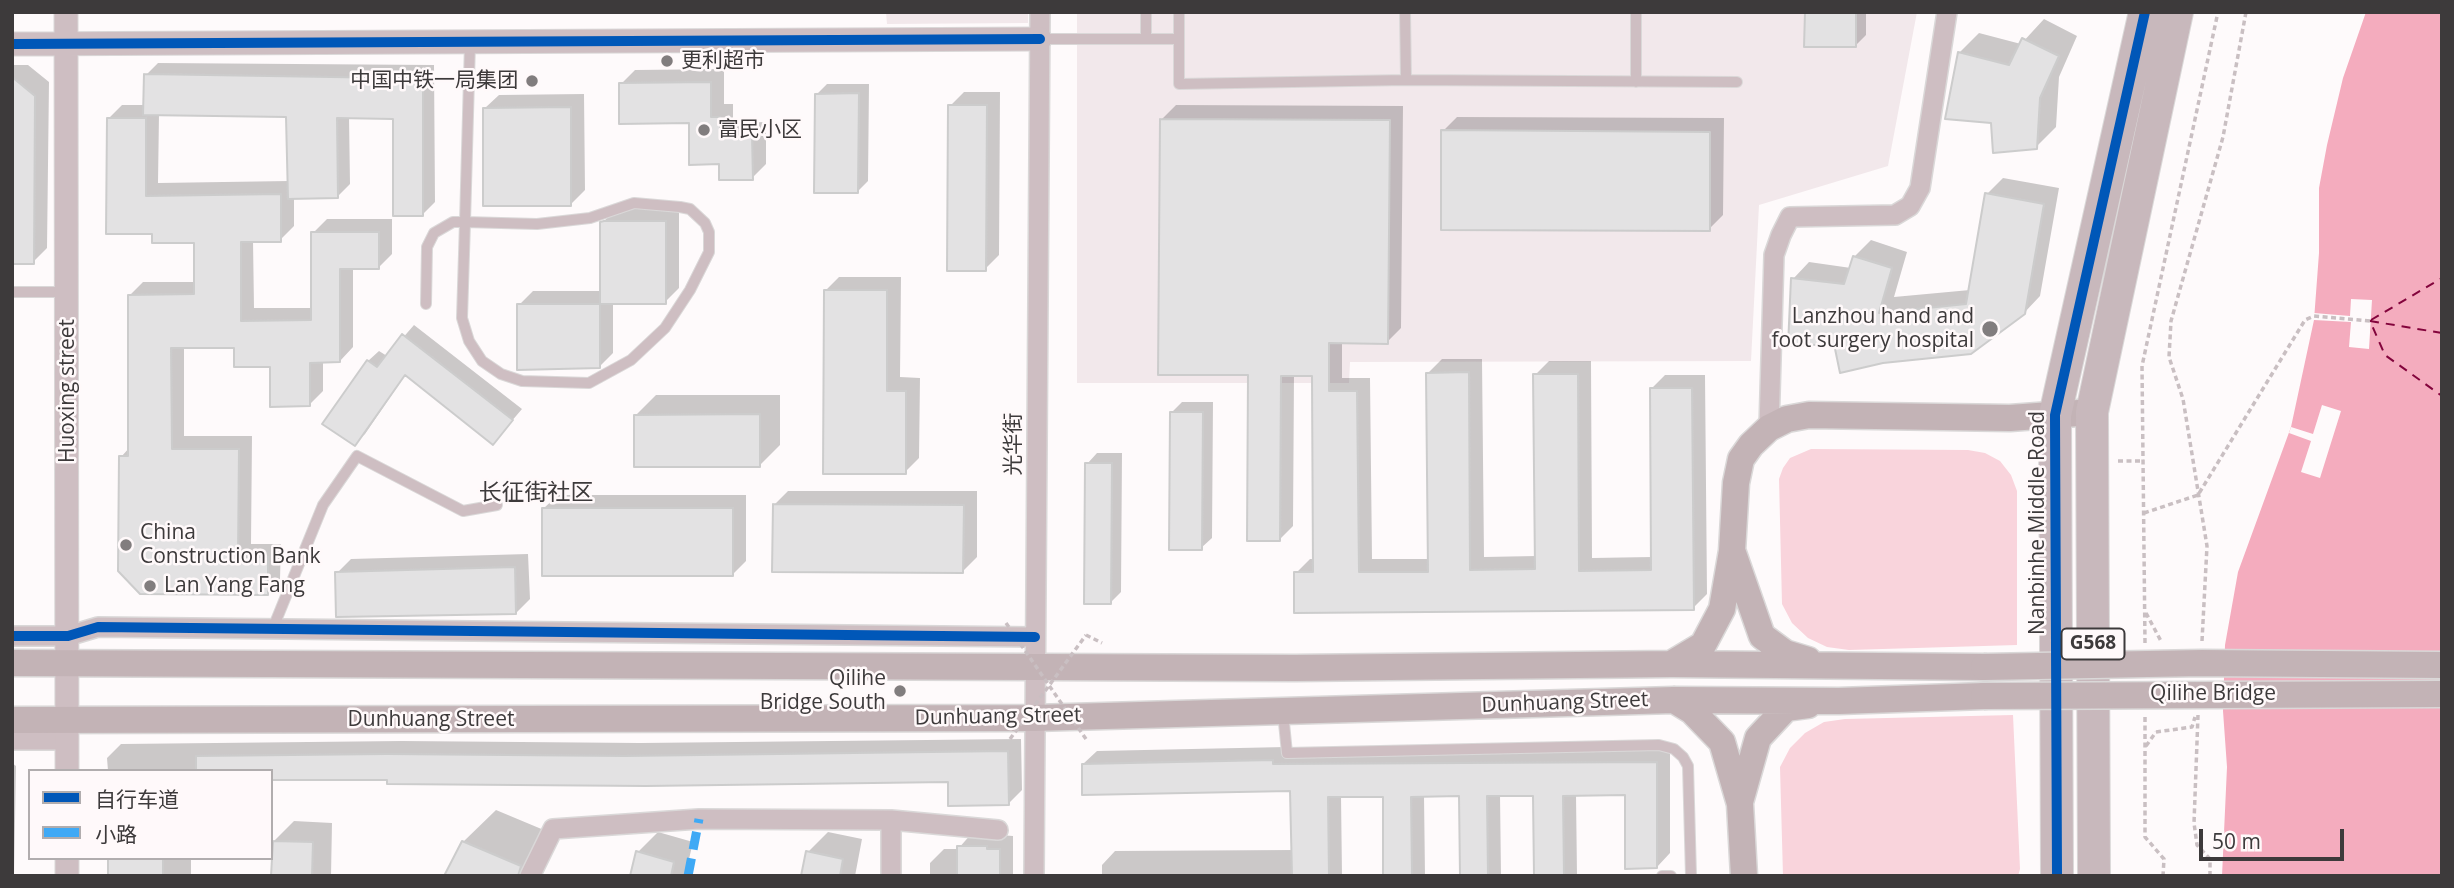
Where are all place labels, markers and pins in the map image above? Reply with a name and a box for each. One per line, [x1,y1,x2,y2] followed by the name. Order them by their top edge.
[681,48,765,74] place label: 更利超市
[659,53,675,69] marker: 更利超市
[350,68,518,94] place label: 中国中铁一局集团
[524,73,540,89] marker: 中国中铁一局集团
[718,117,802,143] place label: 富民小区
[696,122,712,138] marker: 富民小区
[1771,304,1974,354] place label: Lanzhou hand and foot surgery hospital
[1980,319,2000,339] marker: Lanzhou hand and foot surgery hospital
[140,520,321,570] place label: China Construction Bank
[118,537,134,553] marker: China Construction Bank
[164,573,305,599] place label: Lan Yang Fang
[142,578,158,594] marker: Lan Yang Fang
[760,666,886,716] place label: Qilihe Bridge South
[892,683,908,699] marker: Qilihe Bridge South

